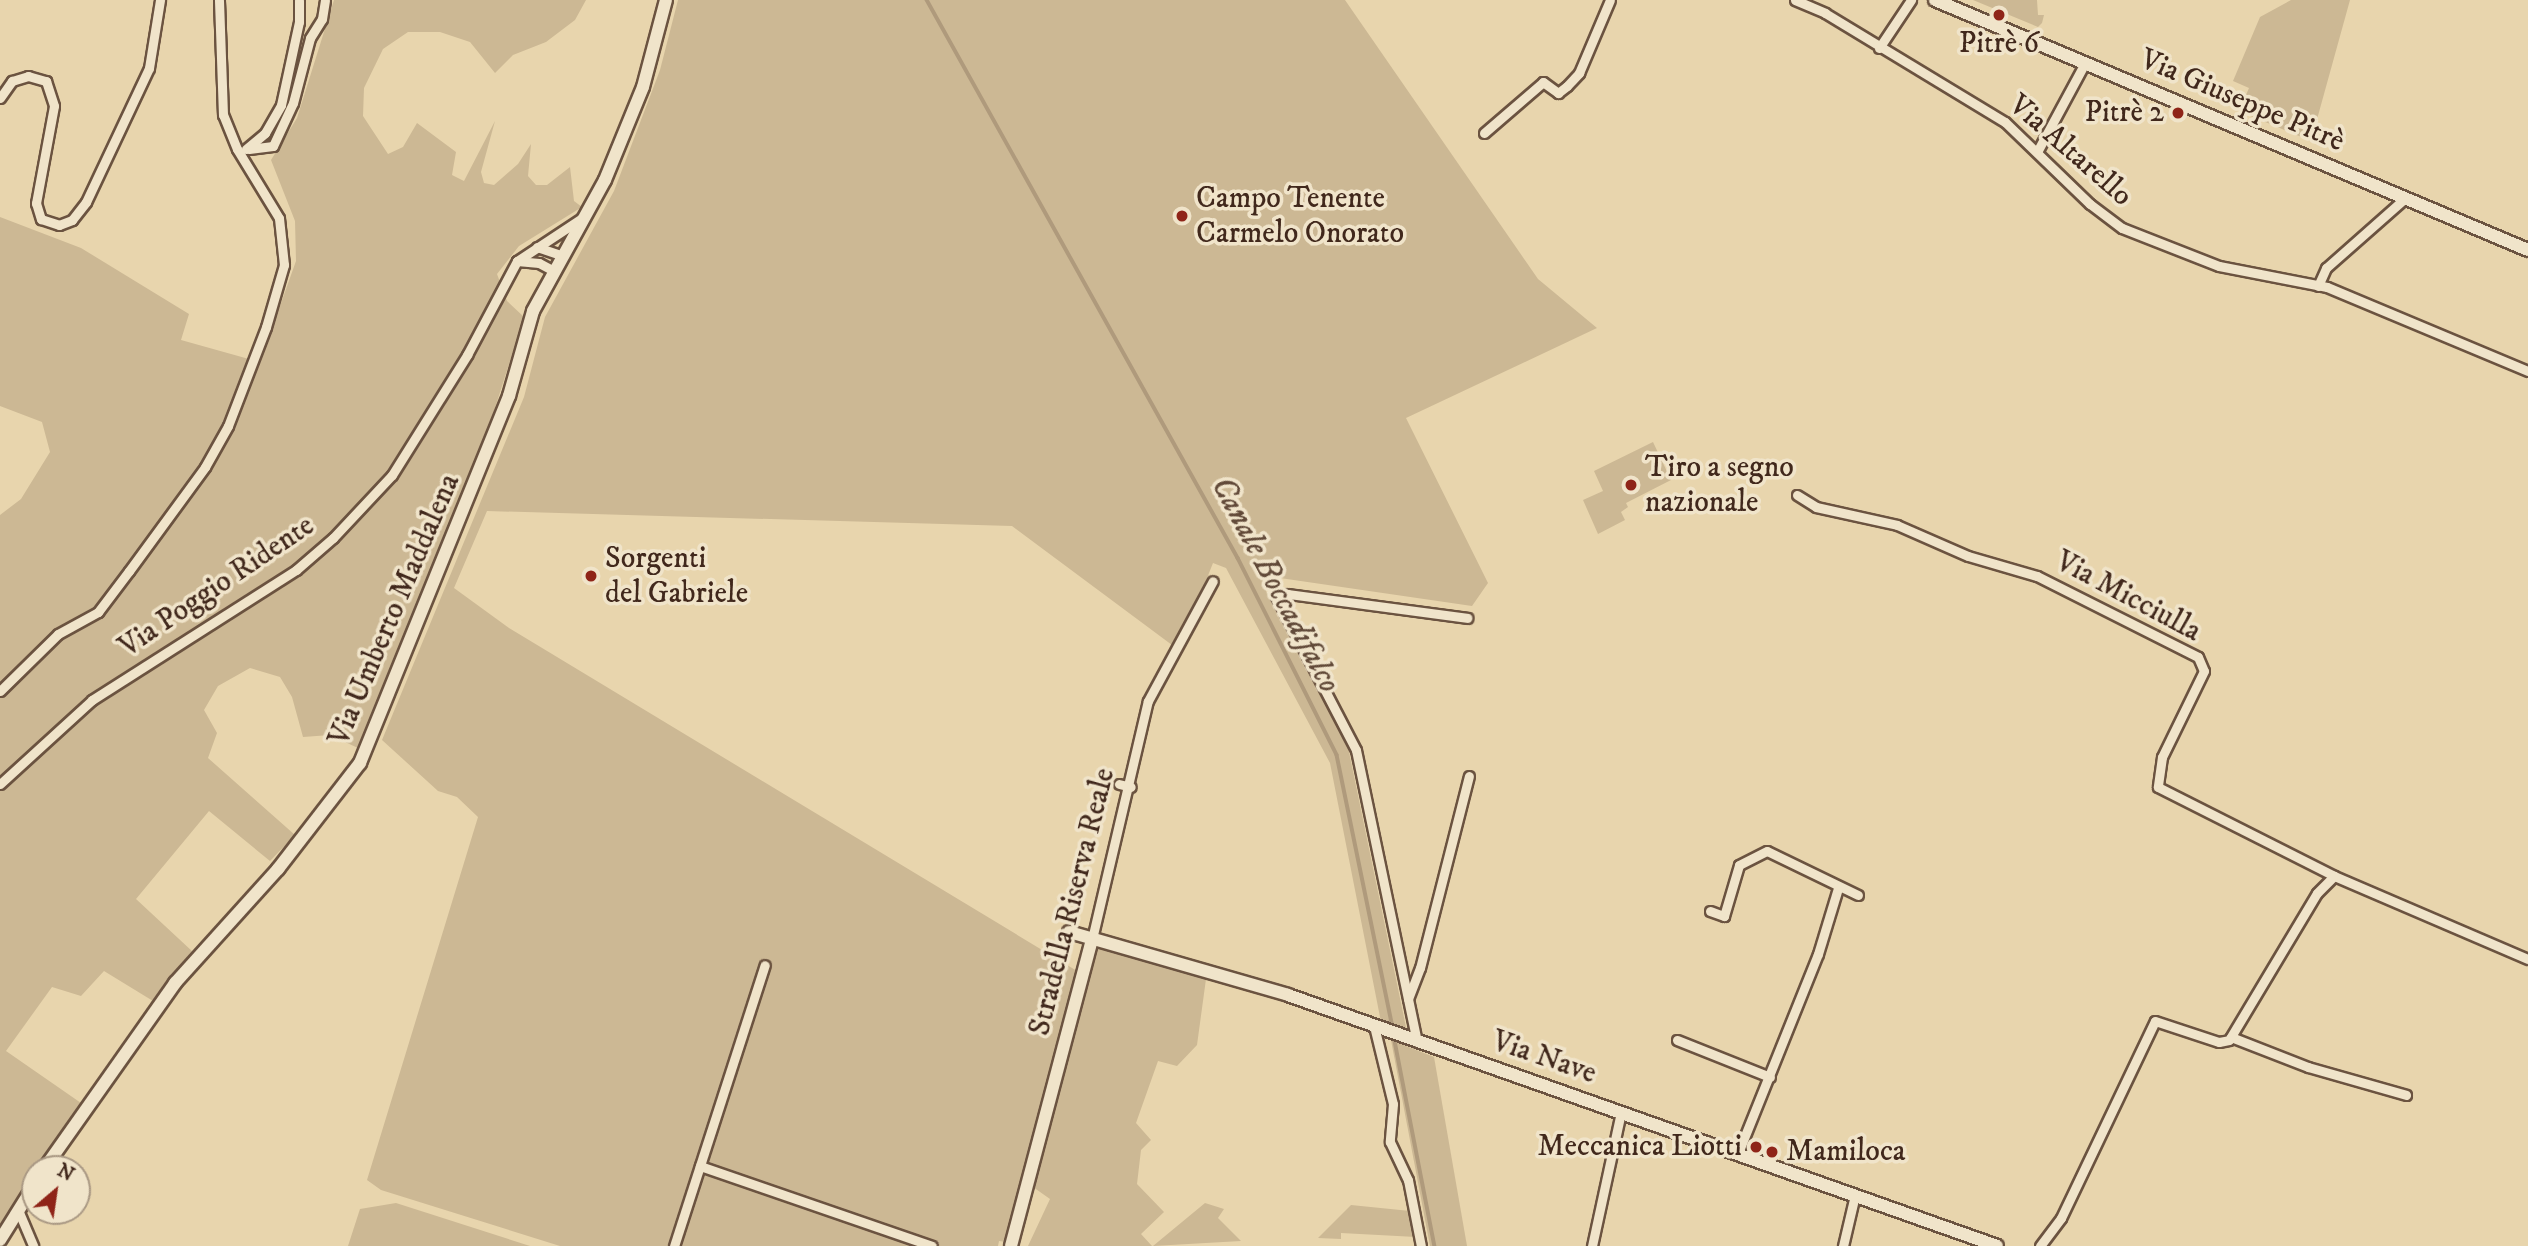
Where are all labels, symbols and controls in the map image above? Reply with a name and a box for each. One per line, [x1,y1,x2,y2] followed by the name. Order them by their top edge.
[1991,7,2007,23] marker: Pitrè 6
[1959,26,2039,62] place label: Pitrè 6
[2134,42,2350,160] street label: Via Giuseppe Pitrè
[2001,88,2139,214] street label: Via Altarello
[2085,95,2164,131] place label: Pitrè 2
[2170,105,2186,121] marker: Pitrè 2
[1196,181,1404,251] place label: Campo Tenente Carmelo Onorato
[1174,208,1190,224] marker: Campo Tenente Carmelo Onorato
[1645,450,1794,520] place label: Tiro a segno nazionale
[321,469,469,751] street label: Via Umberto Maddalena
[1202,470,1348,700] water label: Canale Boccadifalco
[1623,477,1639,493] marker: Tiro a segno nazionale
[113,508,321,666] street label: Via Poggio Ridente
[605,541,748,612] place label: Sorgenti del Gabriele
[2049,544,2207,650] street label: Via Micciulla
[583,568,599,584] marker: Sorgenti del Gabriele
[1022,765,1124,1039] street label: Stradella Riserva Reale
[1487,1023,1601,1093] street label: Via Nave
[1538,1129,1742,1165] place label: Meccanica Liotti
[1786,1134,1906,1170] place label: Mamiloca
[1748,1139,1764,1155] marker: Meccanica Liotti
[1764,1144,1780,1160] marker: Mamiloca
[21,1155,91,1225] north arrow
[53,1159,78,1187] text: N

